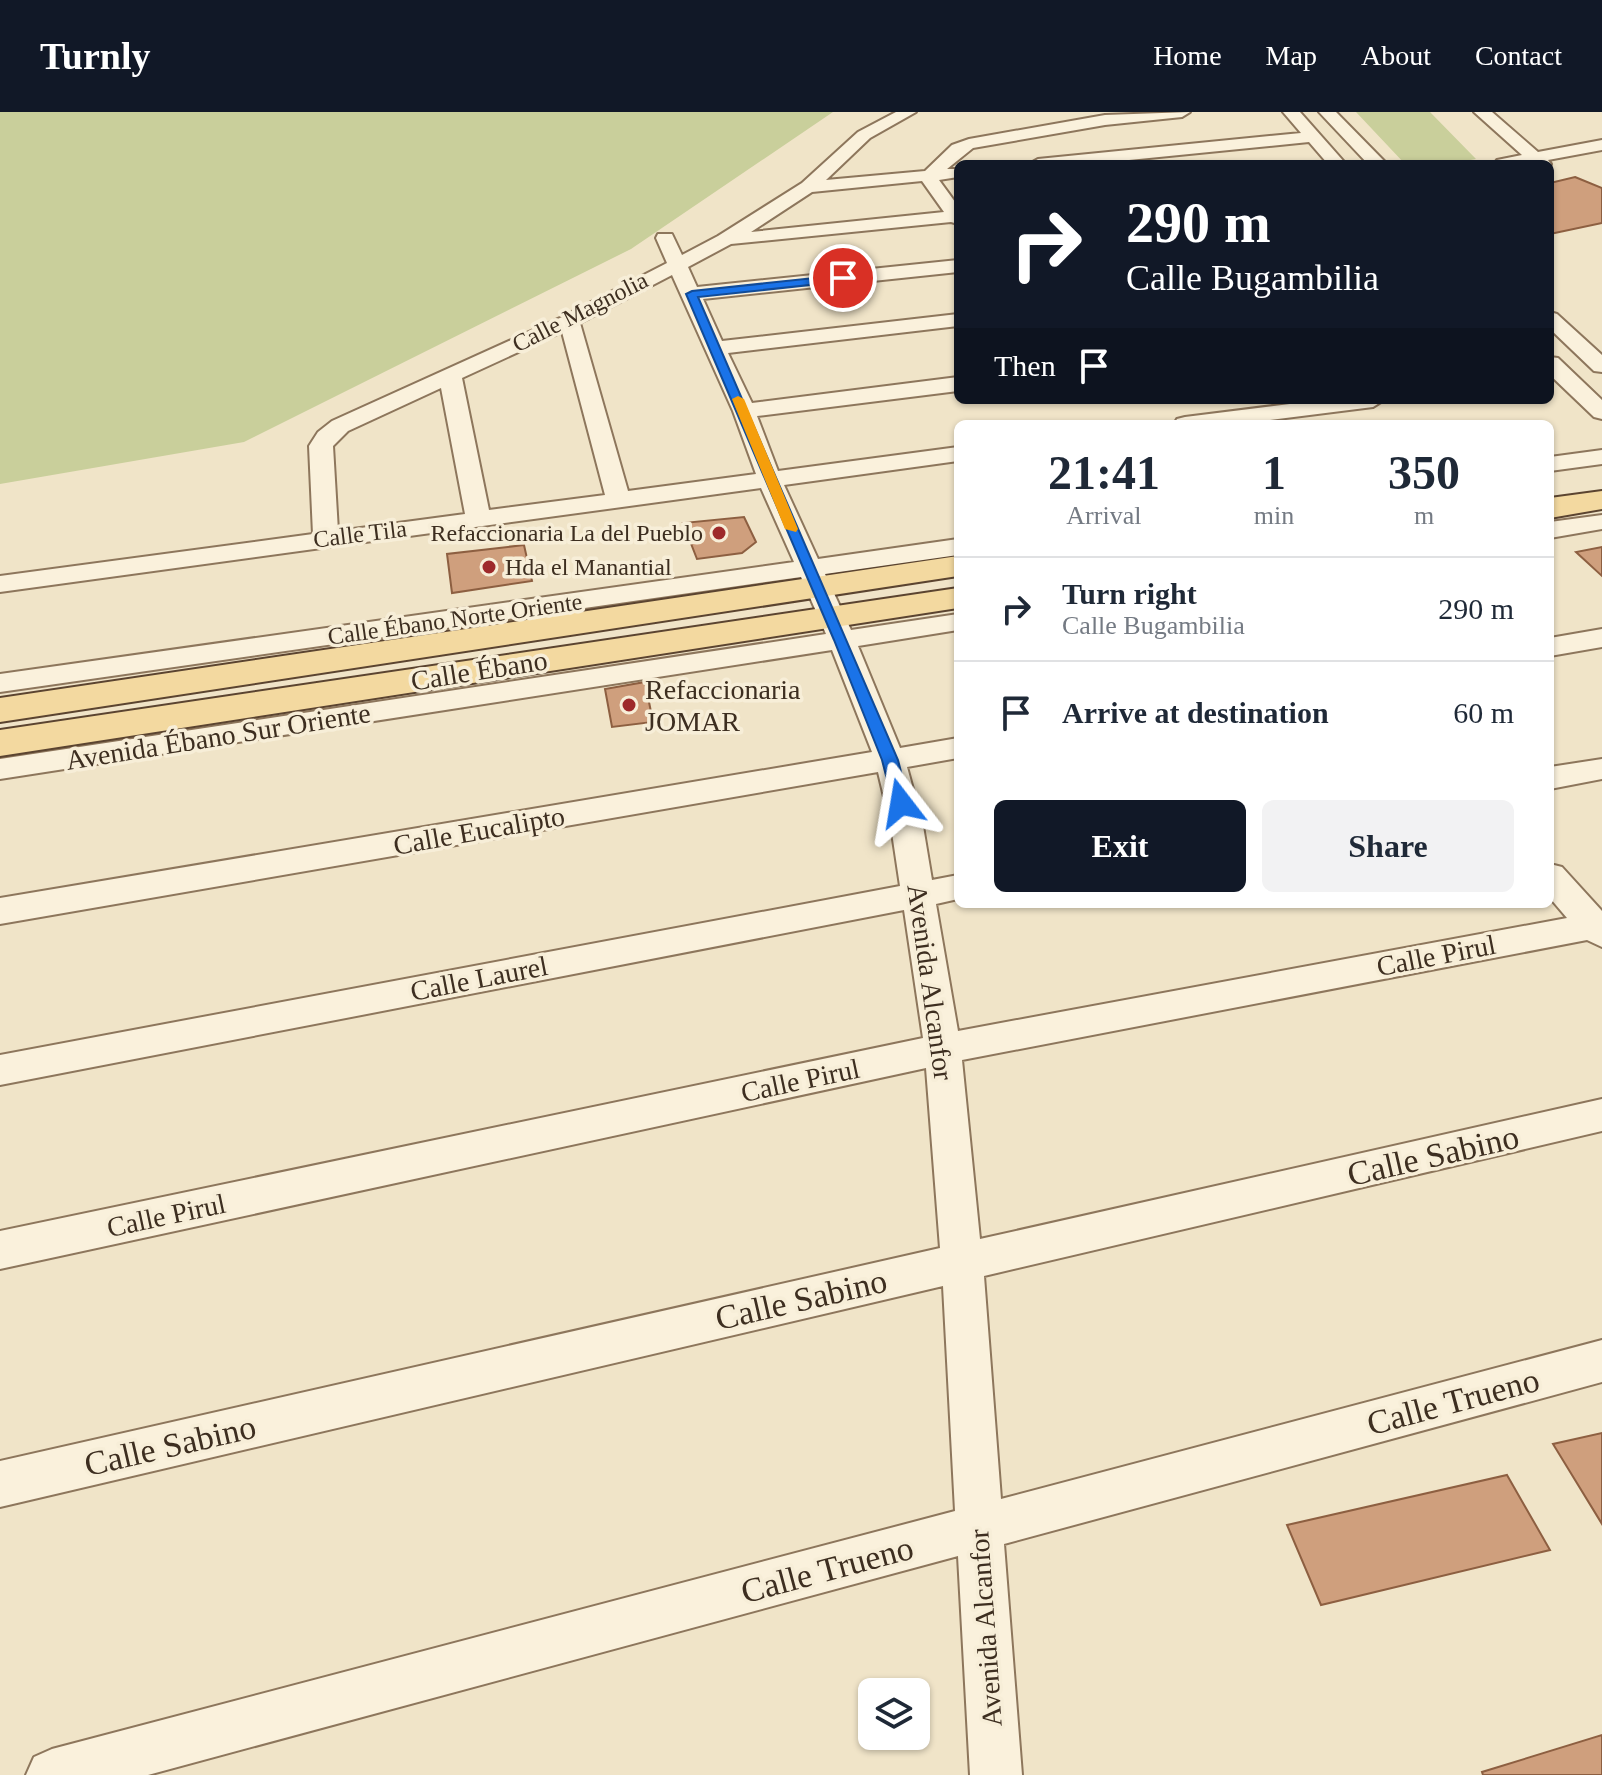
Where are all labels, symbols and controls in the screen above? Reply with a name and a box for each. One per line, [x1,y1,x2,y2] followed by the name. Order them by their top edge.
[40,35,151,77] text: Turnly
[1153,40,1222,71] text: Home
[1266,40,1317,71] text: Map
[1361,40,1431,71] text: About
[1475,40,1562,71] text: Contact
[994,192,1098,296] icon: right
[1126,192,1271,254] text: 290 m
[809,244,877,312] pin
[821,256,865,300] icon: arrive
[1126,258,1379,298] text: Calle Bugambilia
[508,267,652,357] street label: Calle Magnolia
[1072,344,1116,388] icon: arrive
[994,349,1056,382] text: Then
[1048,446,1160,499] text: 21:41
[1262,446,1286,499] text: 1
[1388,446,1460,499] text: 350
[1066,501,1141,530] text: Arrival
[1254,501,1294,530] text: min
[1414,501,1434,530] text: m
[312,515,409,553] street label: Calle Tila
[430,520,703,546] place label: Refaccionaria La del Pueblo
[710,524,728,542] marker: Refaccionaria La del Pueblo
[505,554,672,580] place label: Hda el Manantial
[480,558,498,576] marker: Hda el Manantial
[1062,577,1197,610] text: Turn right
[994,587,1038,631] icon: right
[326,588,584,650] street label: Calle Ébano Norte Oriente
[1438,592,1514,625] text: 290 m
[1062,611,1245,640] text: Calle Bugambilia
[409,644,549,697] street label: Calle Ébano
[645,674,801,737] place label: Refaccionaria JOMAR
[994,691,1038,735] icon: arrive
[620,696,638,714] marker: Refaccionaria JOMAR
[1062,696,1329,729] text: Arrive at destination
[1453,696,1514,729] text: 60 m
[63,697,373,776] street label: Avenida Ébano Sur Oriente
[859,761,943,845] position arrow
[391,800,567,861] street label: Calle Eucalipto
[994,800,1246,892] button: Exit
[1262,800,1514,892] button: Share
[901,882,960,1083] street label: Avenida Alcanfor
[1374,929,1498,982] street label: Calle Pirul
[408,950,551,1007] street label: Calle Laurel
[738,1053,862,1108] street label: Calle Pirul
[1344,1118,1522,1193] street label: Calle Sabino
[104,1188,228,1243] street label: Calle Pirul
[712,1262,890,1337] street label: Calle Sabino
[1363,1361,1543,1442] street label: Calle Trueno
[81,1408,259,1483] street label: Calle Sabino
[963,1528,1008,1728] street label: Avenida Alcanfor
[737,1529,917,1610] street label: Calle Trueno
[858,1678,930,1750] map controls
[858,1678,930,1750] button: layers

